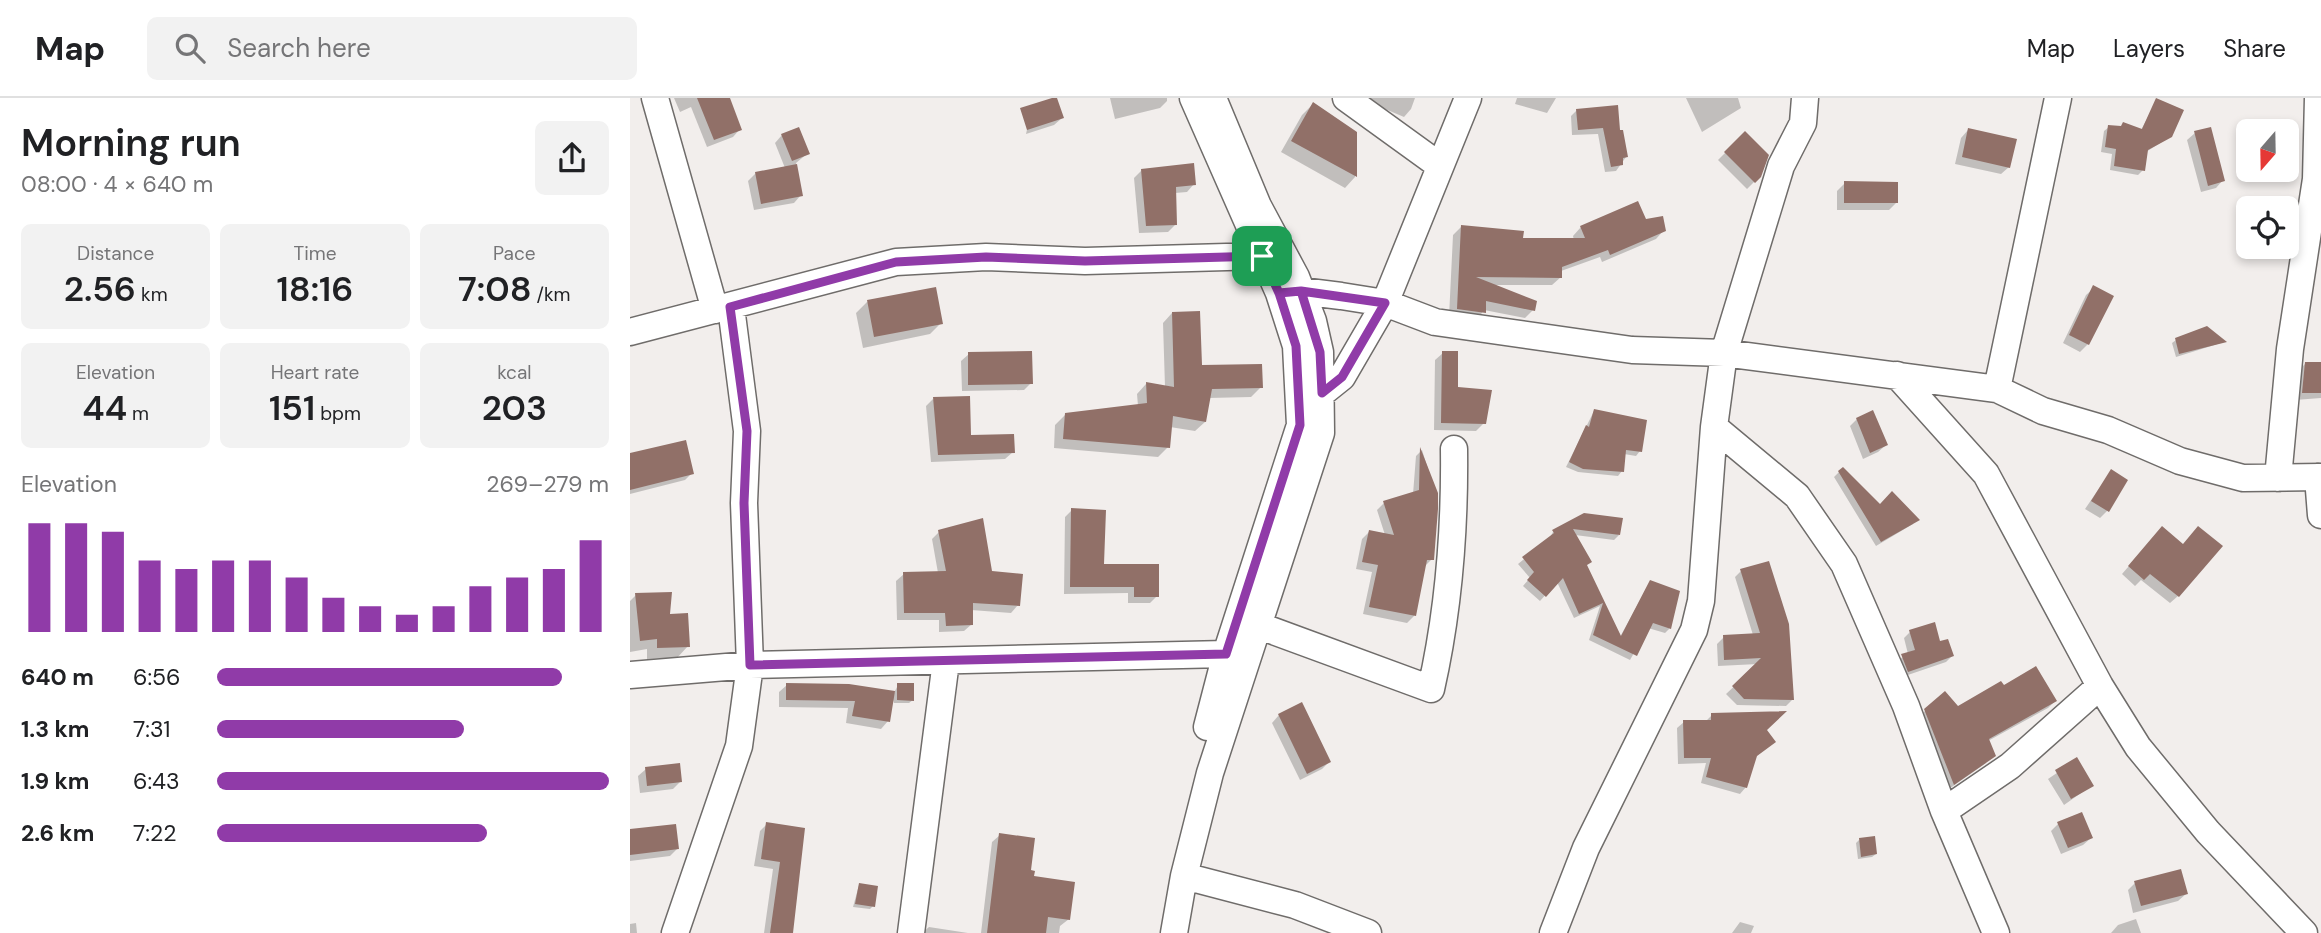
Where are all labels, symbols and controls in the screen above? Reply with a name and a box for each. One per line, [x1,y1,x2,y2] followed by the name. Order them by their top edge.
[147,17,637,80] search box
[35,27,105,70] text: Map
[171,29,209,67] icon: search
[227,31,371,65] text: Search here
[2027,33,2075,64] text: Map
[2113,33,2185,64] text: Layers
[2223,33,2286,64] text: Share
[21,118,241,168] text: Morning run
[2236,119,2300,182] north arrow
[2236,119,2299,259] map controls
[535,121,609,195] button: share
[21,169,213,199] text: 08:00 · 4 × 640 m
[2236,196,2299,259] button: locate
[1232,226,1292,286] pin
[1243,237,1281,275] icon: arrive
[77,241,154,266] text: Distance
[294,241,336,266] text: Time
[493,241,536,266] text: Pace
[64,266,136,312] text: 2.56
[277,266,353,312] text: 18:16
[458,266,532,312] text: 7:08
[136,282,168,307] text: km
[532,282,571,307] text: /km
[76,360,155,385] text: Elevation
[271,360,359,385] text: Heart rate
[497,360,531,385] text: kcal
[82,385,127,431] text: 44
[269,385,315,431] text: 151
[482,385,547,431] text: 203
[127,401,149,426] text: m
[315,401,361,426] text: bpm
[21,469,117,499] text: Elevation
[486,469,609,499] text: 269–279 m
[21,662,94,692] text: 640 m
[133,662,181,692] text: 6:56
[21,714,89,744] text: 1.3 km
[133,714,170,744] text: 7:31
[21,766,89,796] text: 1.9 km
[133,766,180,796] text: 6:43
[21,818,94,848] text: 2.6 km
[133,818,176,848] text: 7:22

